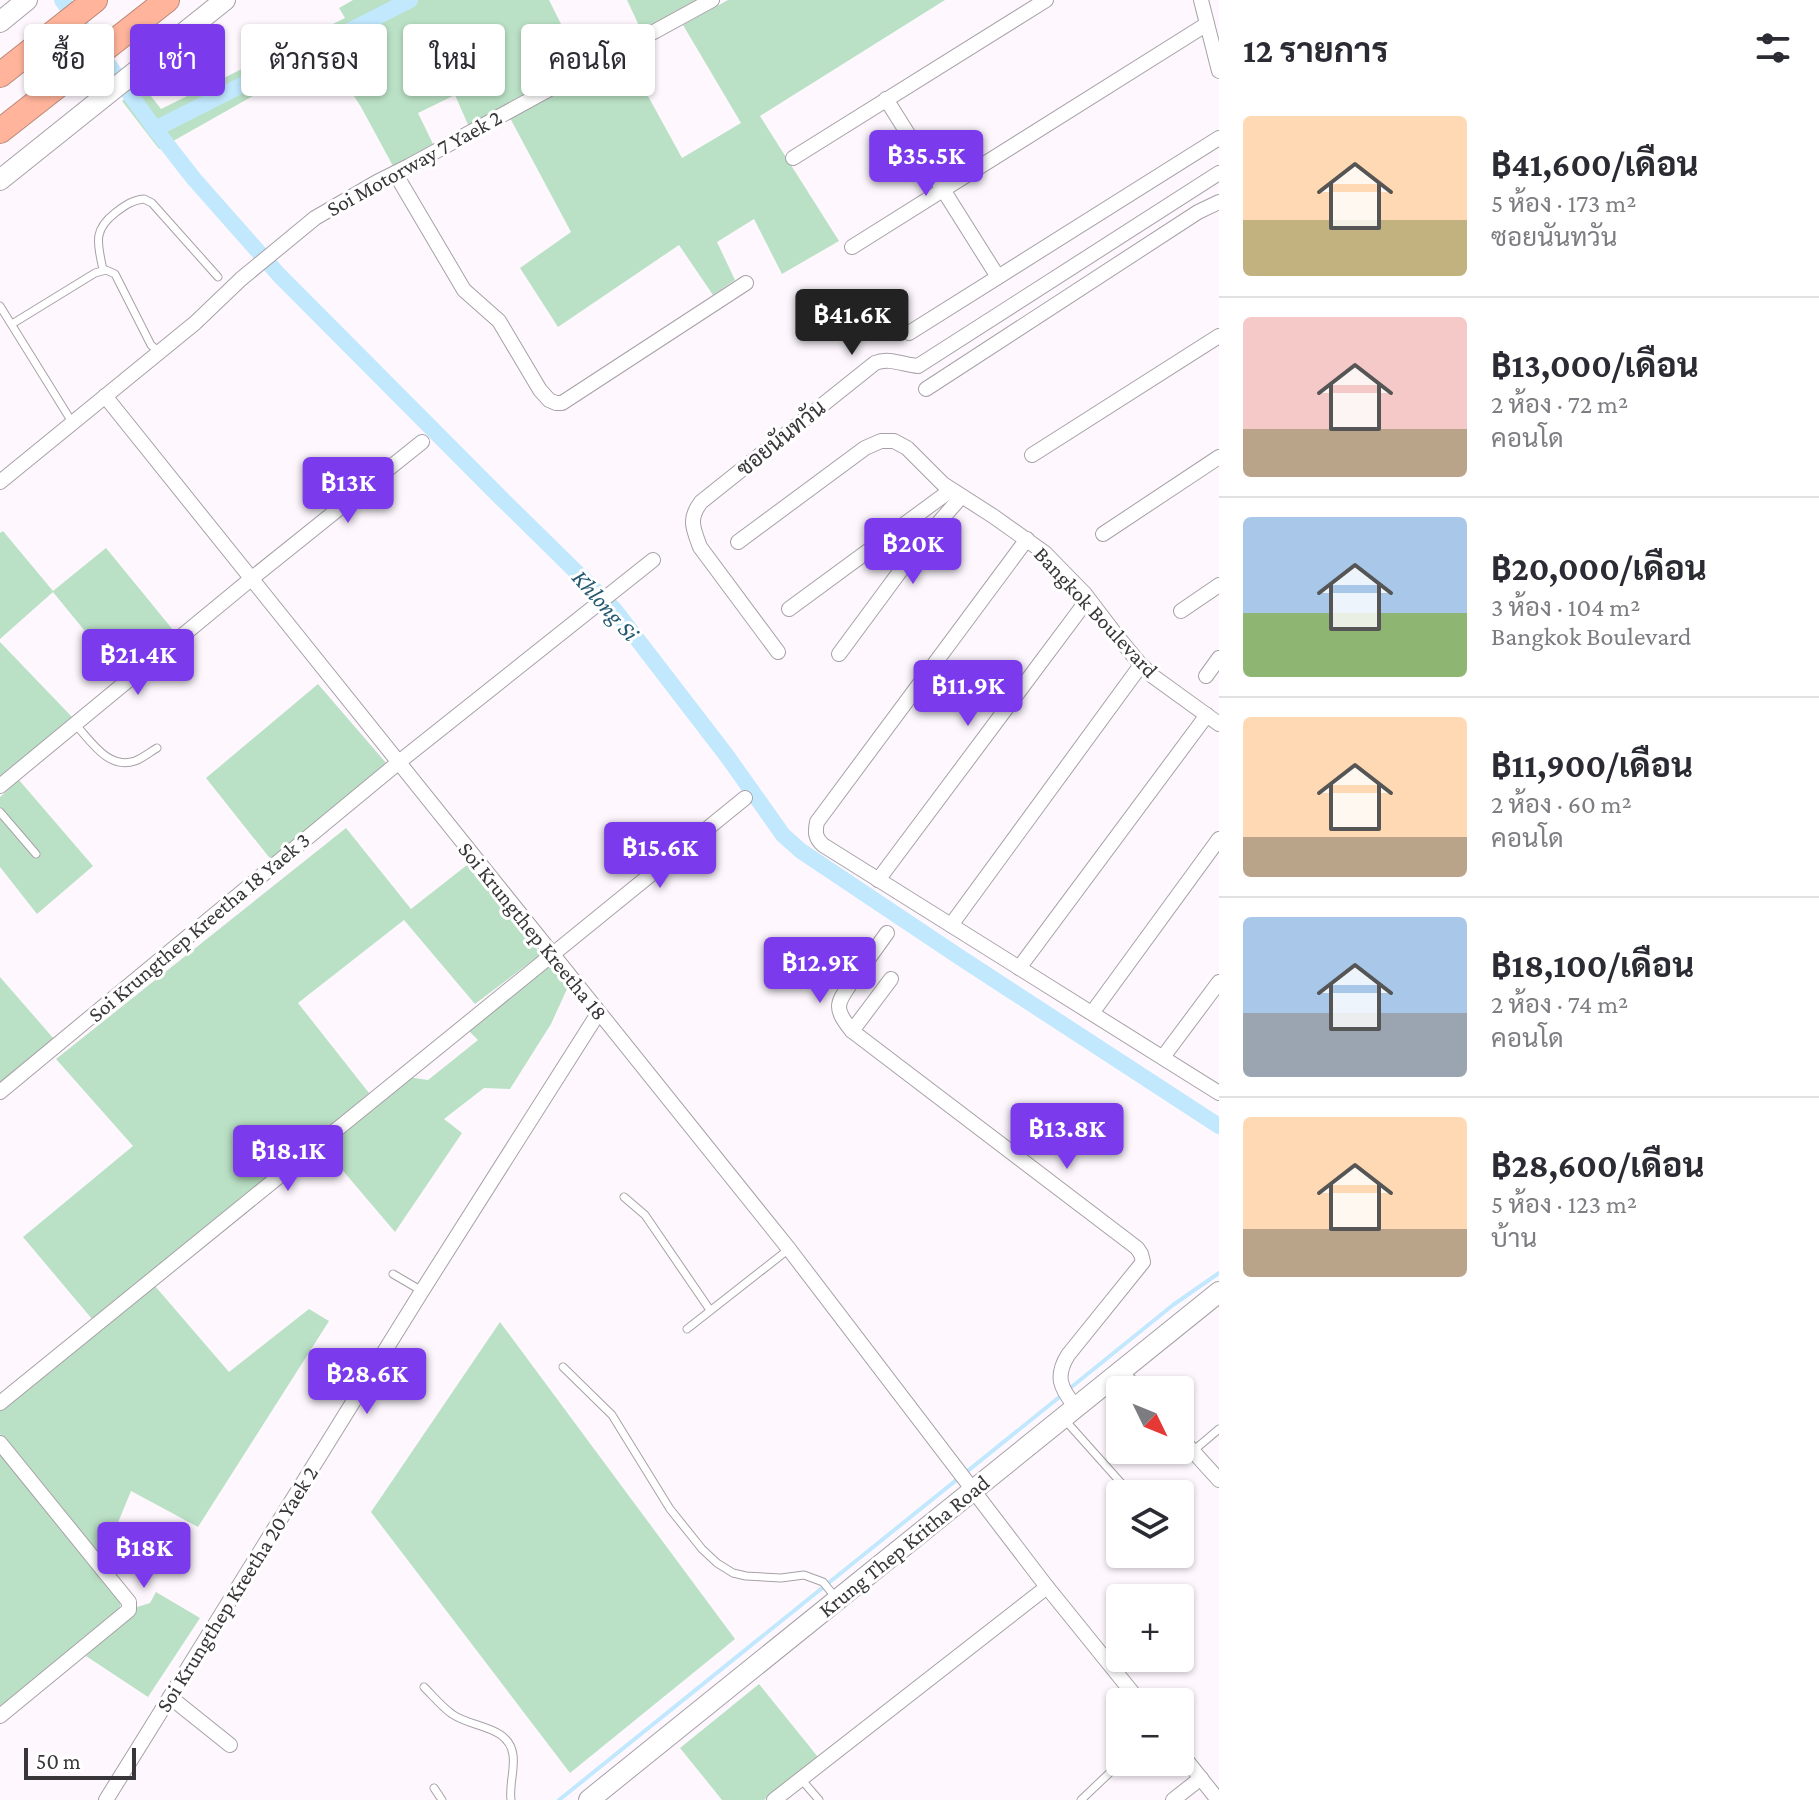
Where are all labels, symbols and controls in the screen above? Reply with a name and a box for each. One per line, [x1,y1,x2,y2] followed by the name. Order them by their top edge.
[24,24,114,96] chip: ซื้อ
[130,24,225,96] chip: เช่า
[241,24,387,96] chip: ตัวกรอง
[403,24,505,96] chip: ใหม่
[521,24,655,96] chip: คอนโด
[1751,26,1795,70] icon: filters
[1243,32,1388,69] text: 12 รายการ
[322,105,506,221] street label: Soi Motorway 7 Yaek 2
[861,130,991,198] pin: ฿35.5K
[887,141,965,170] text: ฿35.5K
[1491,146,1699,183] text: ฿41,600/เดือน
[1307,148,1403,244] icon: home
[1491,189,1636,218] text: 5 ห้อง · 173 m²
[1491,223,1617,252] text: ซอยนันทวัน
[787,289,917,357] pin: ฿41.6K
[813,300,891,329] text: ฿41.6K
[1491,347,1699,384] text: ฿13,000/เดือน
[1307,349,1403,445] icon: home
[1491,390,1628,419] text: 2 ห้อง · 72 m²
[731,394,830,481] street label: ซอยนันทวัน
[1491,424,1564,453] text: คอนโด
[301,457,395,525] pin: ฿13K
[321,468,375,497] text: ฿13K
[866,518,960,586] pin: ฿20K
[882,529,944,558] text: ฿20K
[1029,541,1163,683] street label: Bangkok Boulevard
[1307,549,1403,645] icon: home
[1491,550,1707,587] text: ฿20,000/เดือน
[567,564,645,647] water label: Khlong Si
[1491,593,1640,622] text: 3 ห้อง · 104 m²
[1491,622,1692,651] text: Bangkok Boulevard
[73,629,203,697] pin: ฿21.4K
[100,640,176,669] text: ฿21.4K
[903,660,1033,728] pin: ฿11.9K
[932,671,1004,700] text: ฿11.9K
[1491,747,1693,784] text: ฿11,900/เดือน
[1307,749,1403,845] icon: home
[1491,790,1632,819] text: 2 ห้อง · 60 m²
[595,822,725,890] pin: ฿15.6K
[1491,824,1564,853] text: คอนโด
[83,827,315,1027] street label: Soi Krungthep Kreetha 18 Yaek 3
[622,833,698,862] text: ฿15.6K
[453,837,613,1025] street label: Soi Krungthep Kreetha 18
[755,937,885,1005] pin: ฿12.9K
[1491,947,1694,984] text: ฿18,100/เดือน
[782,948,858,977] text: ฿12.9K
[1307,949,1403,1045] icon: home
[1491,990,1628,1019] text: 2 ห้อง · 74 m²
[1491,1024,1564,1053] text: คอนโด
[1002,1103,1132,1171] pin: ฿13.8K
[1029,1114,1105,1143] text: ฿13.8K
[223,1125,353,1193] pin: ฿18.1K
[251,1136,325,1165] text: ฿18.1K
[1491,1147,1705,1184] text: ฿28,600/เดือน
[1307,1149,1403,1245] icon: home
[1491,1190,1637,1219] text: 5 ห้อง · 123 m²
[1491,1224,1537,1253] text: บ้าน
[302,1348,432,1416] pin: ฿28.6K
[326,1359,408,1388] text: ฿28.6K
[1106,1376,1194,1464] north arrow
[1106,1376,1194,1776] map controls
[151,1461,323,1717] street label: Soi Krungthep Kreetha 20 Yaek 2
[814,1469,995,1622] street label: Krung Thep Kritha Road
[1106,1480,1194,1568] button: layers
[97,1522,191,1590] pin: ฿18K
[115,1533,173,1562] text: ฿18K
[1106,1584,1194,1672] button: +
[1106,1688,1194,1776] button: −
[24,1744,136,1780] scale bar
[36,1749,81,1774] text: 50 m

